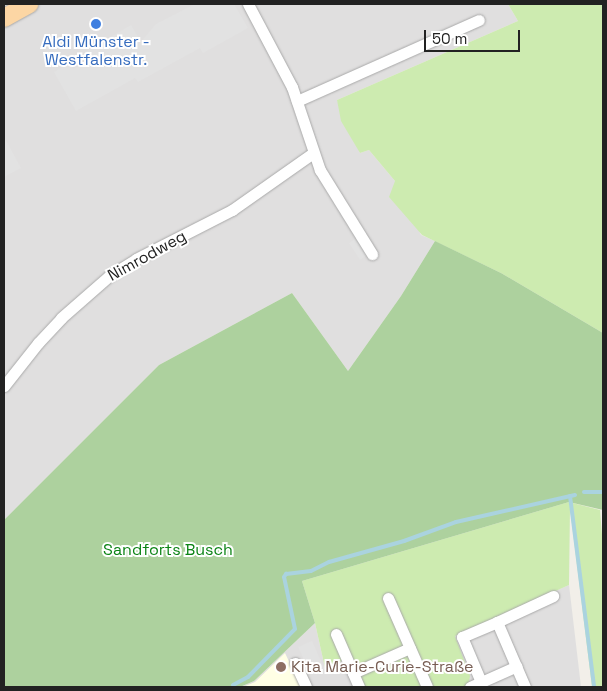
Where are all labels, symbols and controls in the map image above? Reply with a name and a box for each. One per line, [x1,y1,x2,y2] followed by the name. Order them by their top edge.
[90,18,102,30] marker: Aldi Münster - Westfalenstr.
[427,20,523,52] scale bar
[432,29,467,48] text: 50 m
[42,32,150,70] place label: Aldi Münster - Westfalenstr.
[104,227,190,285] street label: Nimrodweg
[103,540,233,560] park label: Sandforts Busch
[291,657,473,677] place label: Kita Marie-Curie-Straße
[275,661,287,673] marker: Kita Marie-Curie-Straße

